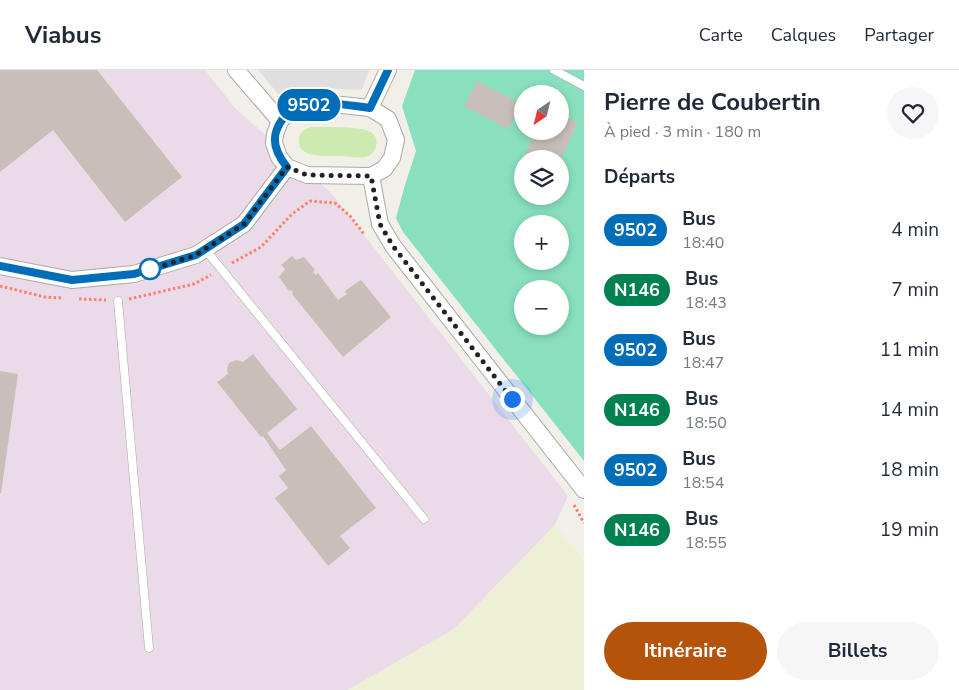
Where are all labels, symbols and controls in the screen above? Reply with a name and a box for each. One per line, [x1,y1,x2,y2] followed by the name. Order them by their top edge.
[25,19,101,51] text: Viabus
[699,23,743,47] text: Carte
[771,23,836,47] text: Calques
[864,23,934,47] text: Partager
[514,85,569,140] north arrow
[514,85,569,335] map controls
[604,86,821,118] text: Pierre de Coubertin
[887,87,939,139] button: heart
[274,89,344,121] line badge: 9502
[287,93,331,117] text: 9502
[604,121,761,143] text: À pied · 3 min · 180 m
[514,150,569,205] button: layers
[604,164,675,190] text: Départs
[682,206,716,232] text: Bus
[514,215,569,270] button: +
[891,217,939,243] text: 4 min
[614,218,657,242] text: 9502
[682,232,724,254] text: 18:40
[139,258,161,280] unlabelled marker
[685,266,718,292] text: Bus
[891,277,939,303] text: 7 min
[614,278,660,302] text: N146
[514,280,569,335] button: −
[685,292,727,314] text: 18:43
[682,326,716,352] text: Bus
[880,337,939,363] text: 11 min
[614,338,657,362] text: 9502
[682,352,724,374] text: 18:47
[685,386,718,412] text: Bus
[500,387,525,412] your location
[880,397,939,423] text: 14 min
[614,398,660,422] text: N146
[685,412,727,434] text: 18:50
[682,446,716,472] text: Bus
[880,457,939,483] text: 18 min
[614,458,657,482] text: 9502
[682,472,724,494] text: 18:54
[685,506,718,532] text: Bus
[880,517,939,543] text: 19 min
[614,518,660,542] text: N146
[685,532,727,554] text: 18:55
[604,622,767,680] button: Itinéraire
[777,622,939,680] button: Billets

